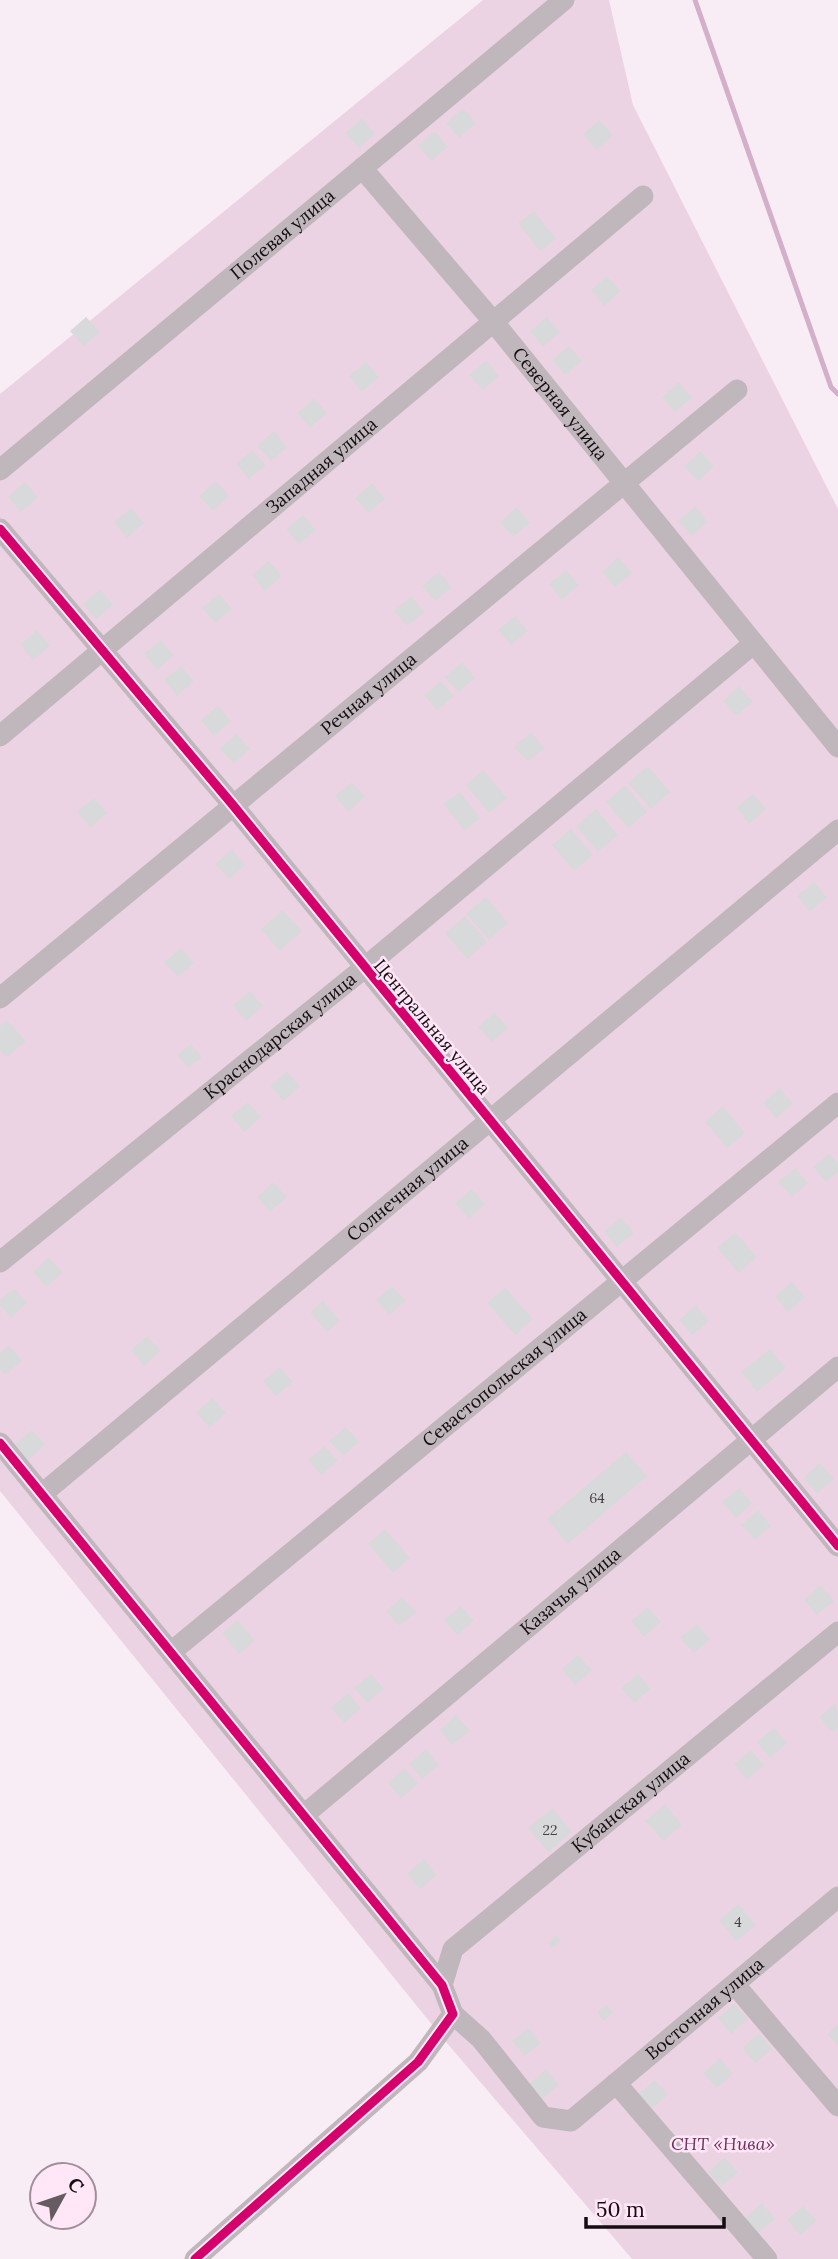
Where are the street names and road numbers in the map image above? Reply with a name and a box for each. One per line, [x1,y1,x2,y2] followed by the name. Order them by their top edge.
[225,184,339,284] street label: Полевая улица
[508,342,613,465] street label: Северная улица
[261,412,382,519] street label: Западная улица
[316,647,421,740] street label: Речная улица
[369,954,496,1099] street label: Центральная улица
[199,967,361,1104] street label: Краснодарская улица
[342,1131,473,1246] street label: Солнечная улица
[417,1303,591,1452] street label: Севастопольская улица
[515,1542,625,1640] street label: Казачья улица
[567,1747,694,1858] street label: Кубанская улица
[640,1952,768,2065] street label: Восточная улица

